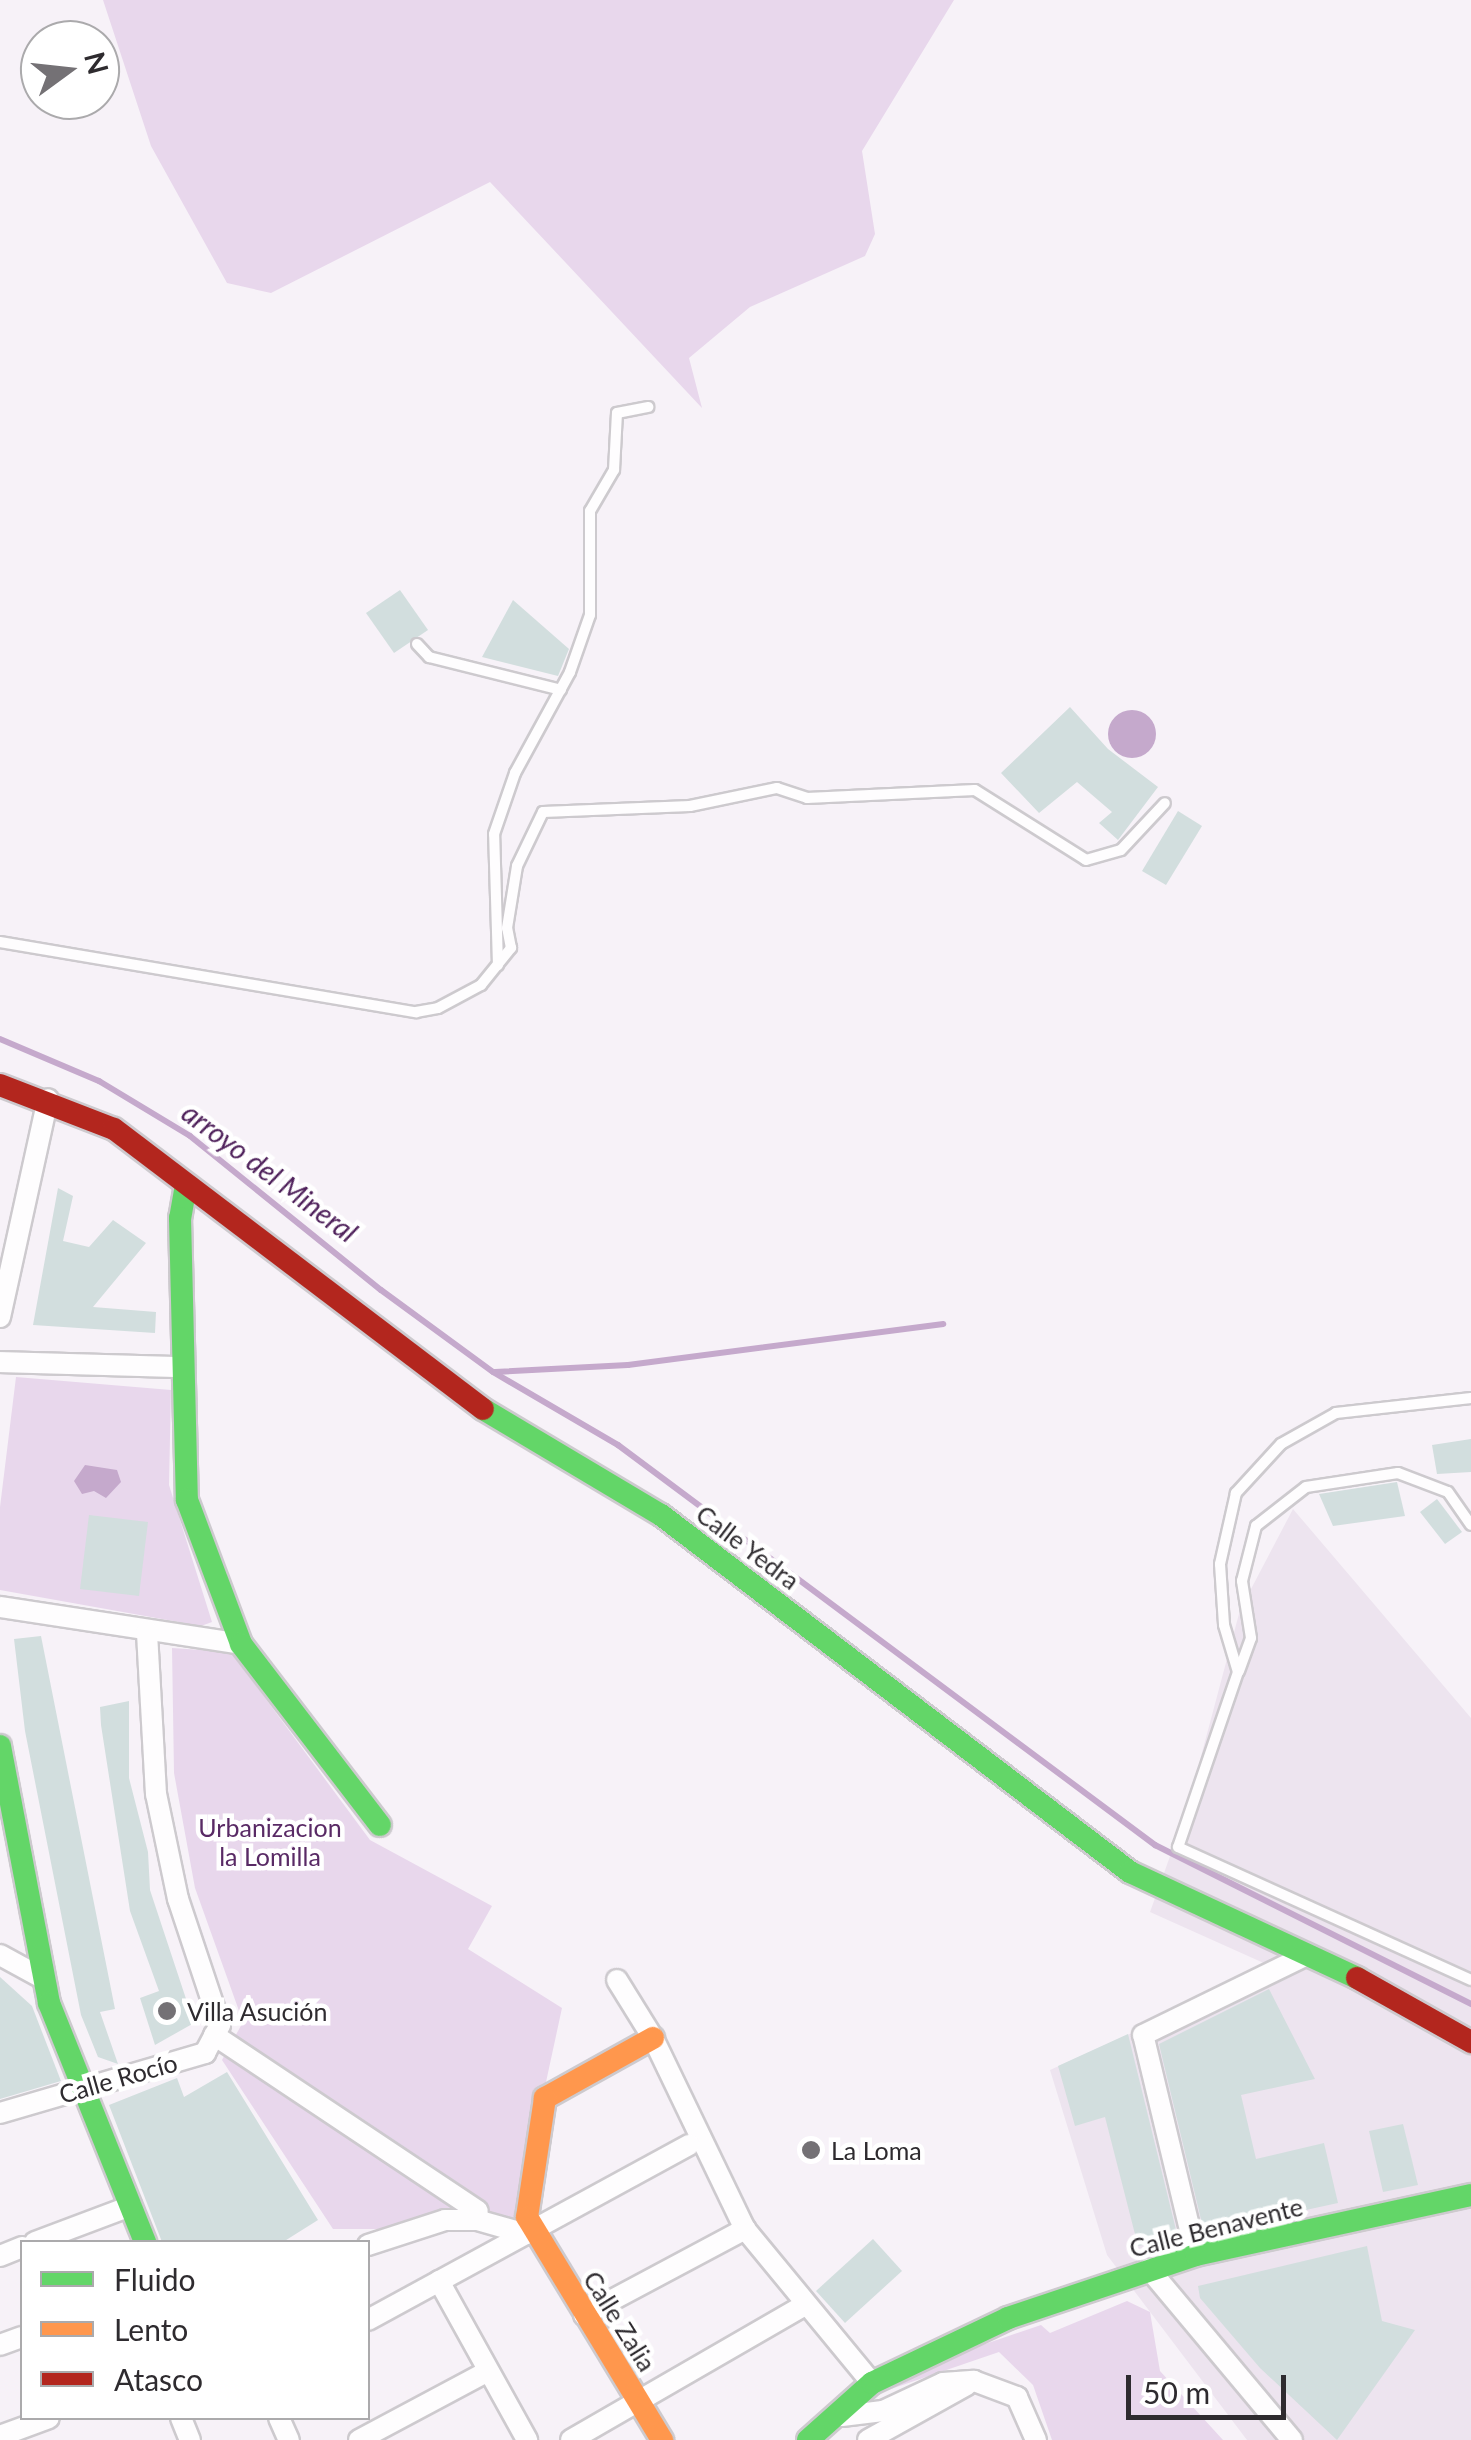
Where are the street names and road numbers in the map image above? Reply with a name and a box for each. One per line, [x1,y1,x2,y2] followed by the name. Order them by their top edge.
[690,1498,806,1596] street label: Calle Yedra
[55,2047,181,2109] street label: Calle Rocío
[1126,2191,1306,2263] street label: Calle Benavente
[578,2265,662,2377] street label: Calle Zalia

